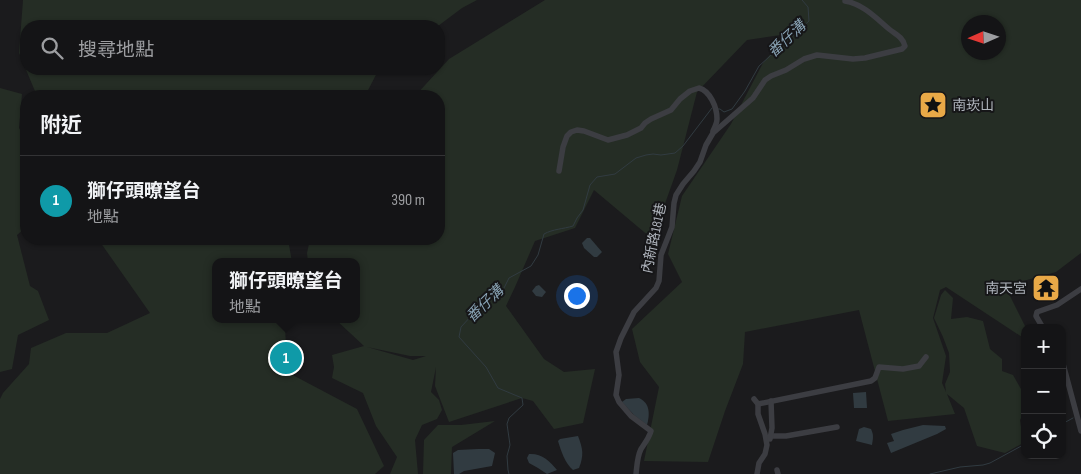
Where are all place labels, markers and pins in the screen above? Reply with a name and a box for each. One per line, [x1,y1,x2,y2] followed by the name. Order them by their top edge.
[918,90,948,120] place icon: 南崁山
[952,97,994,114] place label: 南崁山
[1031,273,1061,303] temple icon: 南天宮
[985,280,1027,297] place label: 南天宮
[270,339,302,377] pin: 1

